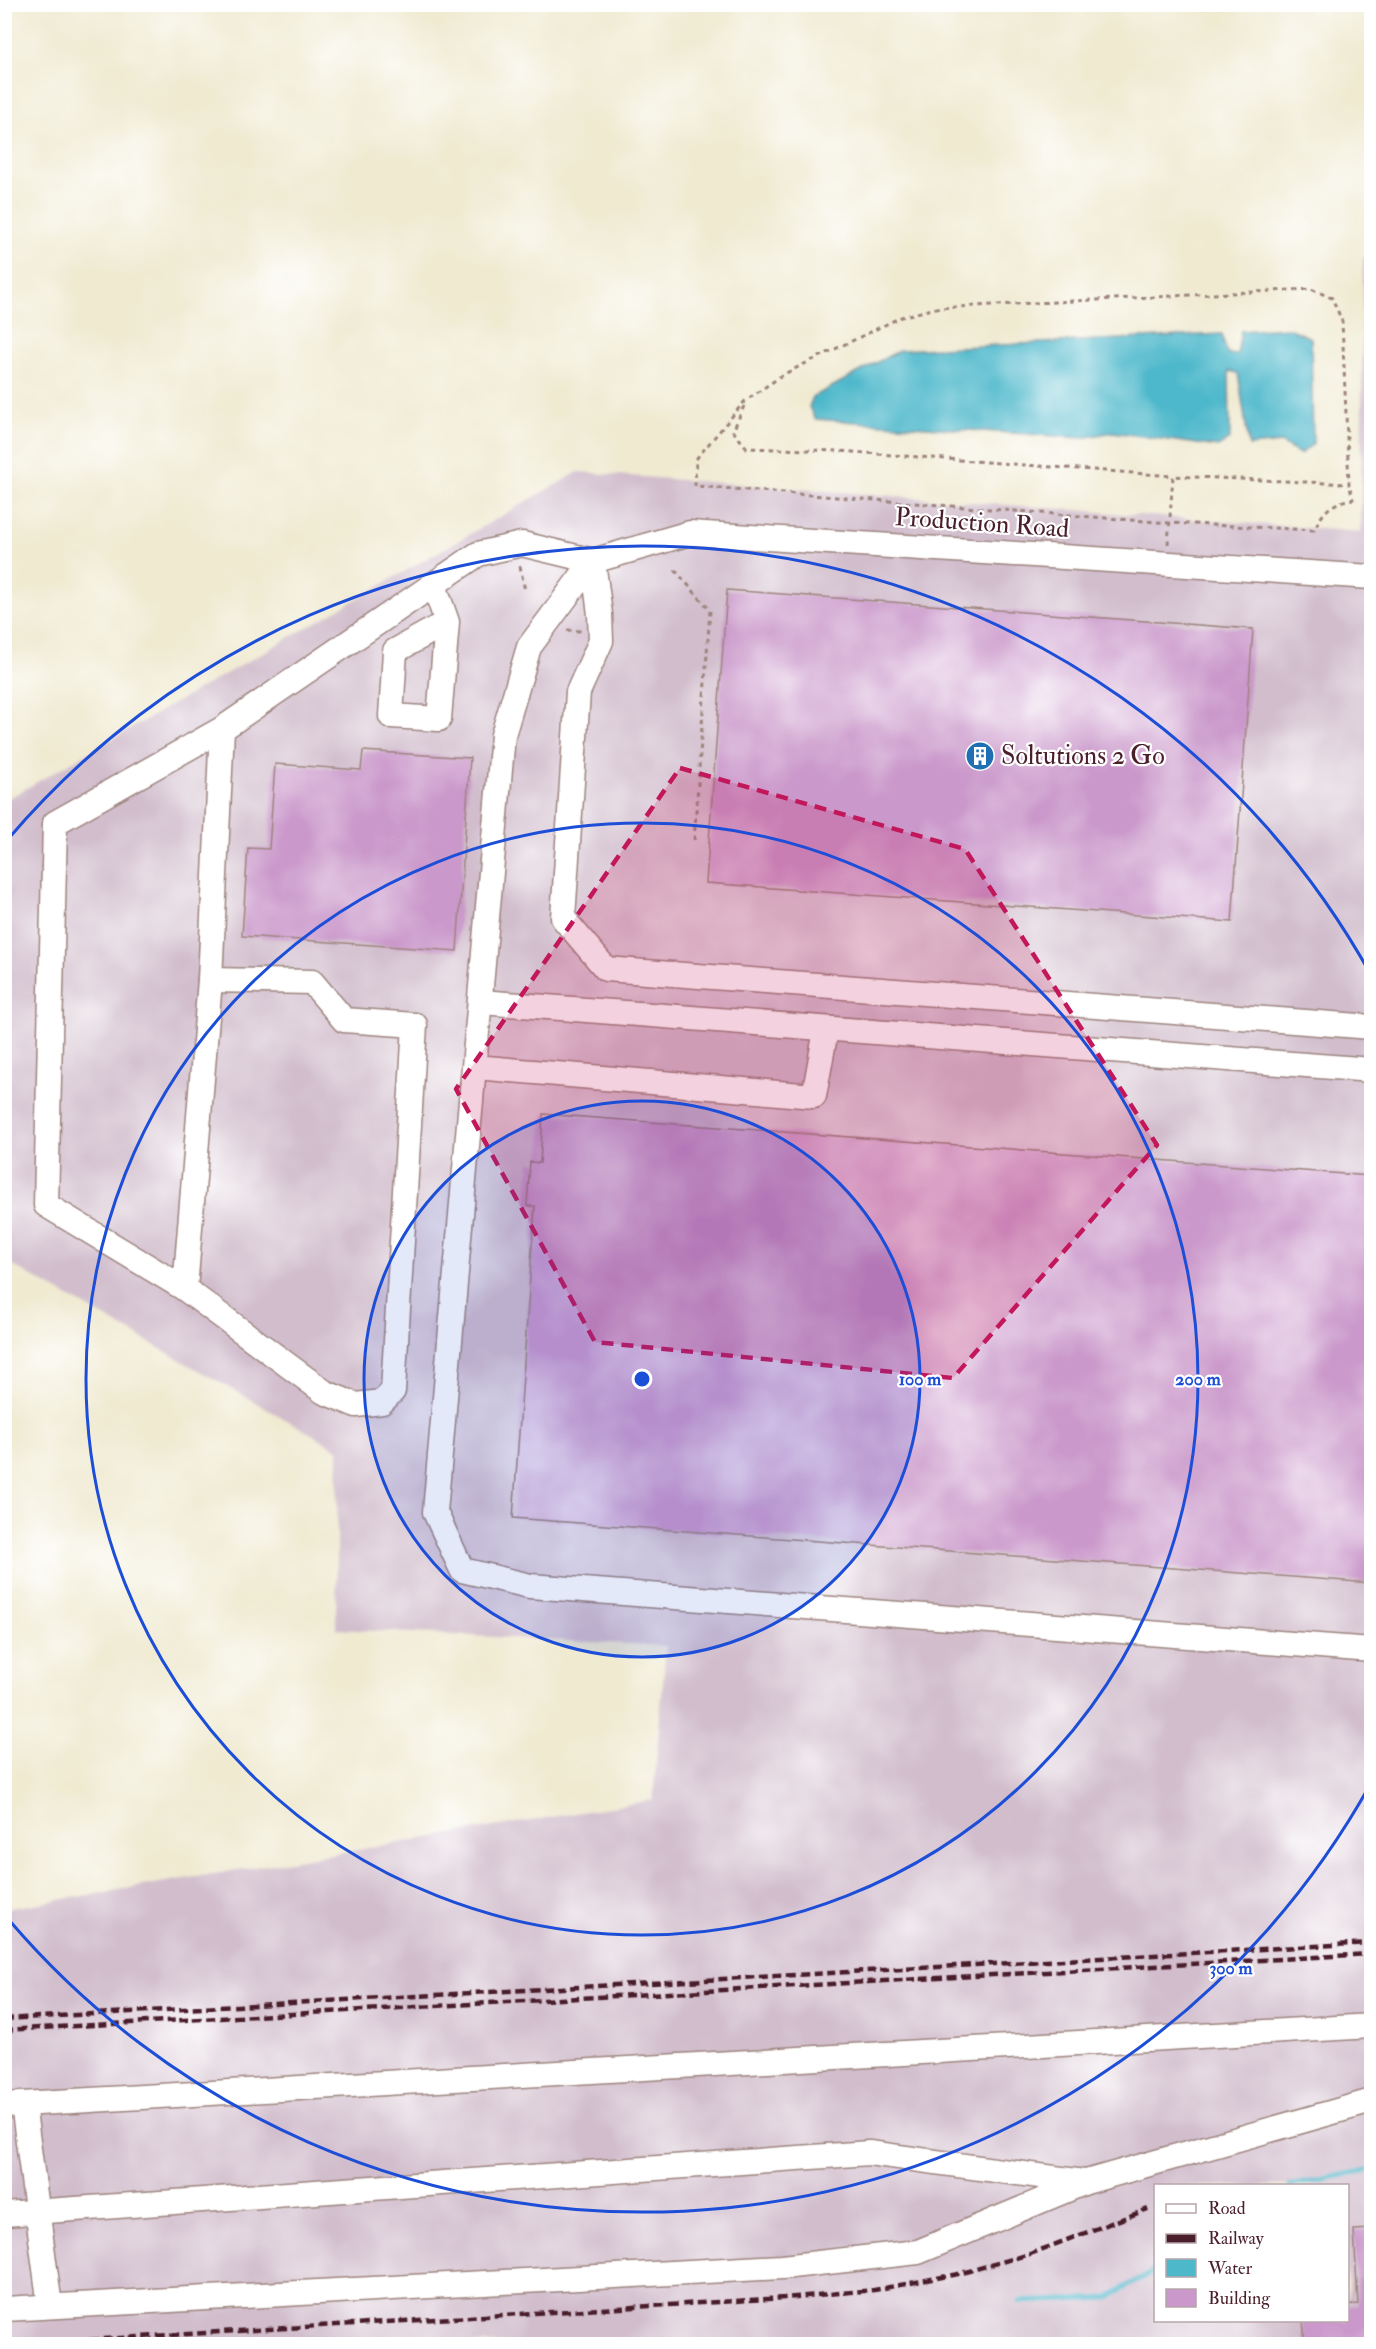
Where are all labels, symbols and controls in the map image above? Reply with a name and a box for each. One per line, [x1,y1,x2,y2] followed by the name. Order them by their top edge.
[894,501,1070,545] street label: Production Road
[964,740,996,772] building icon: Soltutions 2 Go
[1001,740,1165,772] place label: Soltutions 2 Go
[899,1368,942,1391] text: 100 m
[1175,1368,1222,1391] text: 200 m
[632,1369,652,1389] centre of rings
[1209,1957,1254,1980] text: 300 m
[1154,2184,1349,2322] legend
[1208,2197,1246,2220] text: Road
[1208,2227,1265,2250] text: Railway
[1207,2257,1252,2280] text: Water
[1208,2287,1271,2310] text: Building

